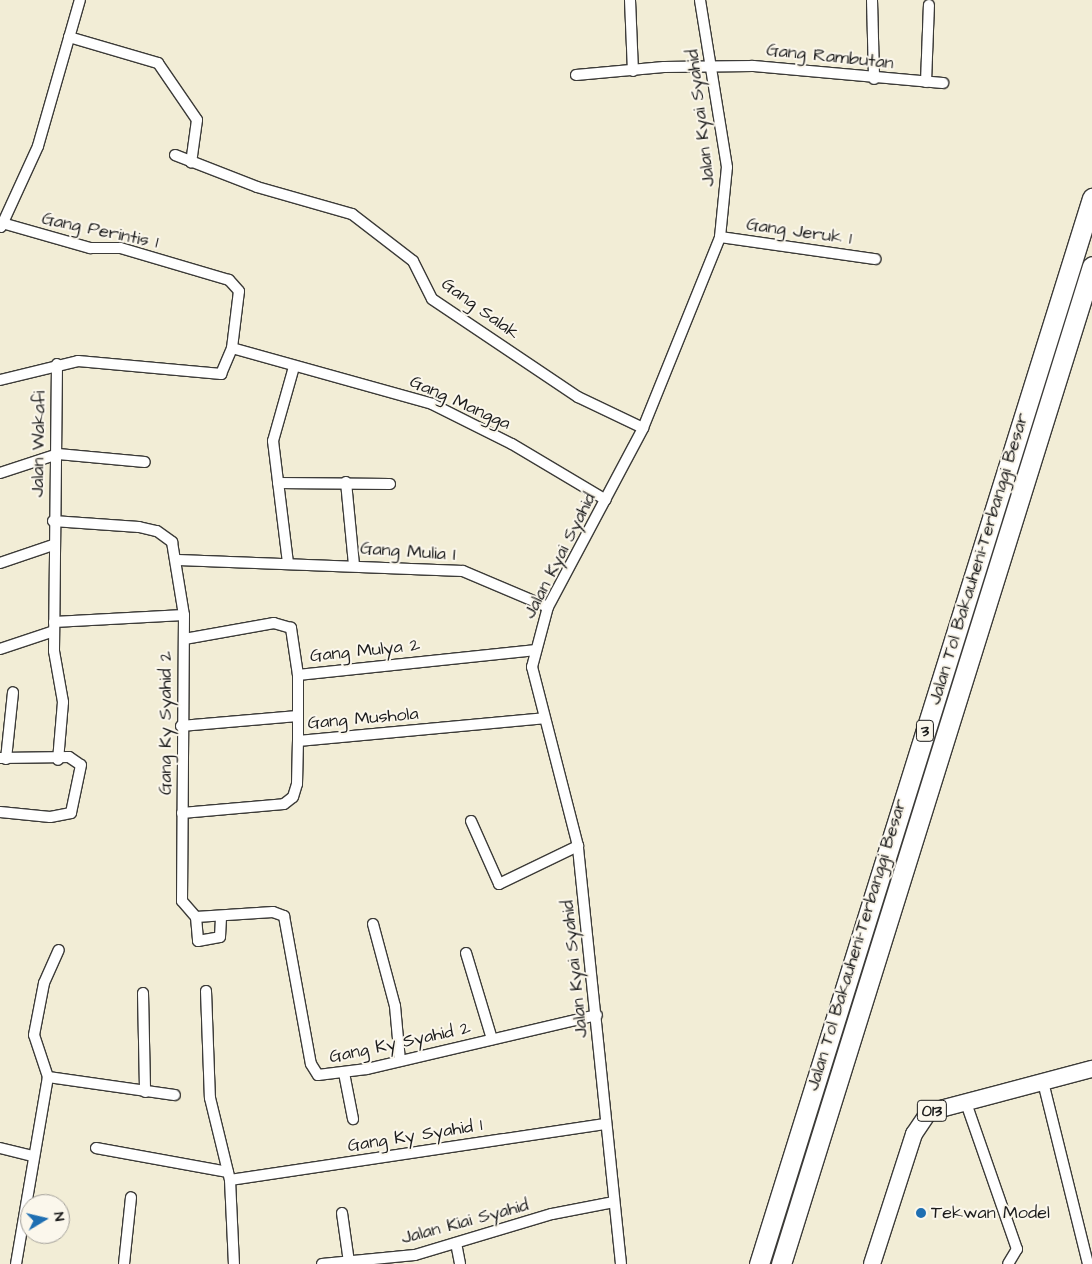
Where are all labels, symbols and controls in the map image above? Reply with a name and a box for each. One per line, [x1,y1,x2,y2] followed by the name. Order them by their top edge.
[765,40,895,74] street label: Gang Rambutan
[682,48,720,188] street label: Jalan Kyai Syahid
[40,208,160,254] street label: Gang Perintis 1
[745,214,853,250] street label: Gang Jeruk 1
[437,274,523,344] street label: Gang Salak
[406,371,514,435] street label: Gang Mangga
[27,391,51,497] street label: Jalan Wakafi
[924,411,1034,707] street label: Jalan Tol Bakauheni–Terbanggi Besar
[519,490,601,622] street label: Jalan Kyai Syahid
[359,538,457,566] street label: Gang Mulia I
[309,634,421,668] street label: Gang Mulya 2
[155,651,177,795] street label: Gang Ky Syahid 2
[307,703,419,735] street label: Gang Mushola
[915,718,935,744] road number: 3
[802,797,912,1093] street label: Jalan Tol Bakauheni–Terbanggi Besar
[557,899,593,1039] street label: Jalan Kyai Syahid
[327,1017,473,1069] street label: Gang Ky Syahid 2
[916,1098,948,1124] road number: 013
[346,1115,484,1157] street label: Gang Ky Syahid 1
[20,1194,70,1244] north arrow
[399,1195,531,1249] street label: Jalan Kiai Syahid
[931,1202,1050,1224] place label: Tekwan Model
[915,1207,927,1219] marker: Tekwan Model
[48,1211,69,1223] text: N

